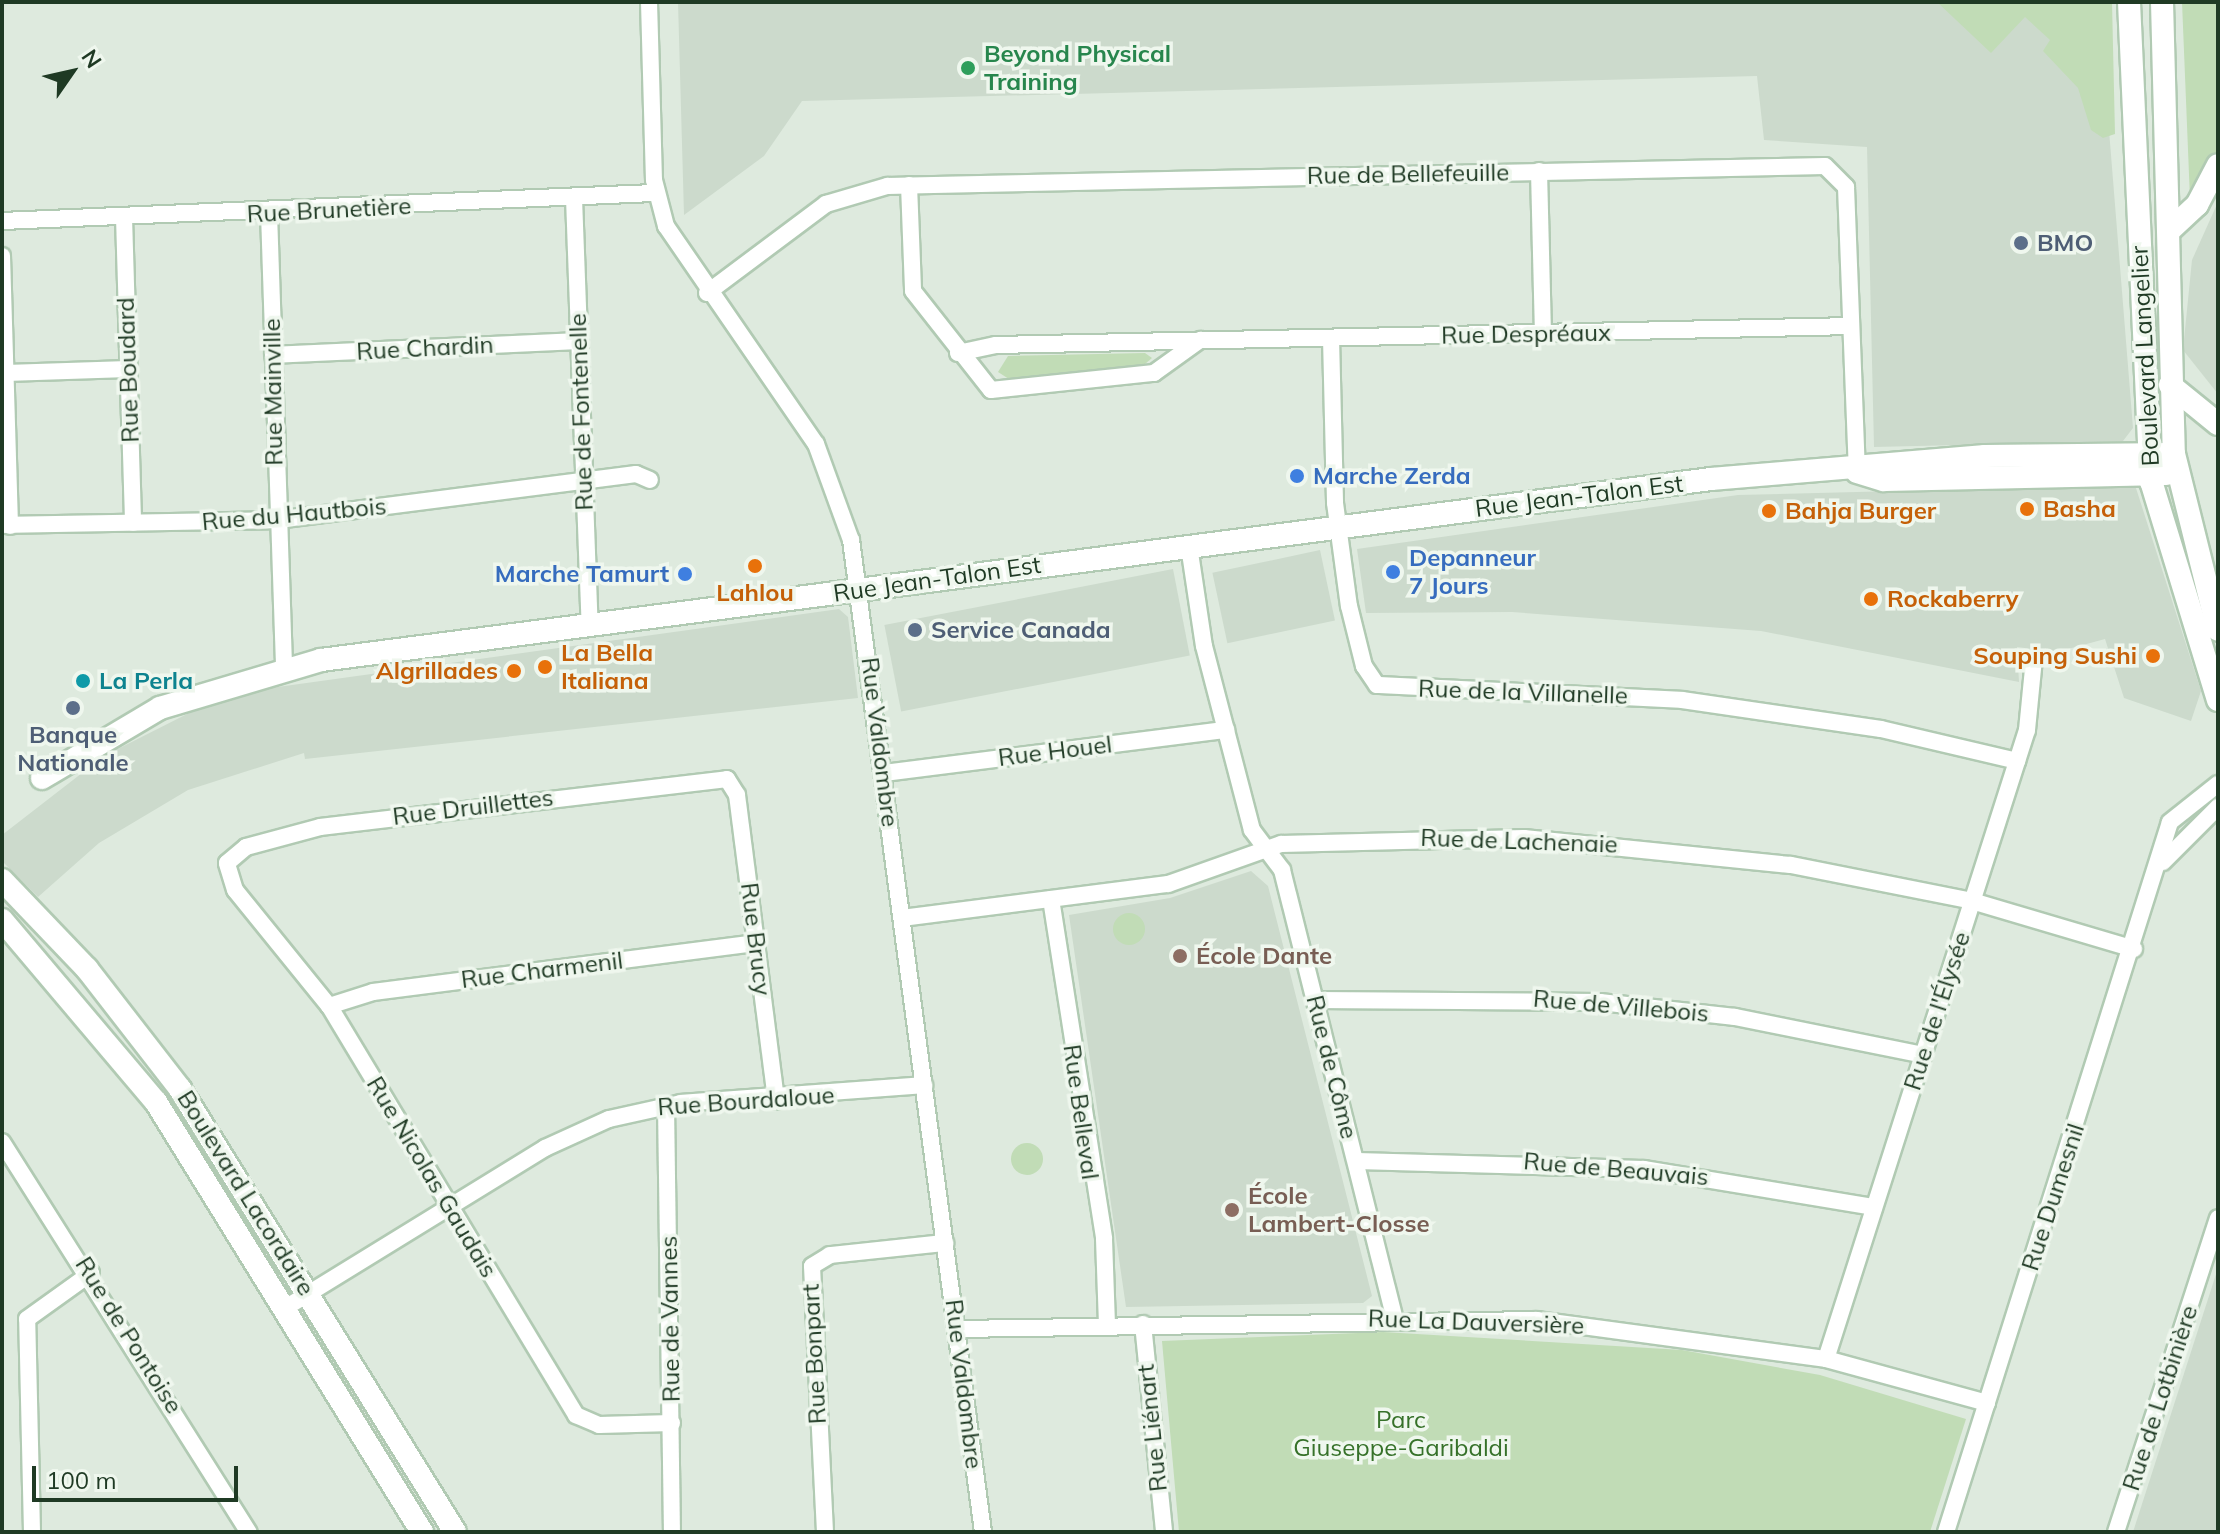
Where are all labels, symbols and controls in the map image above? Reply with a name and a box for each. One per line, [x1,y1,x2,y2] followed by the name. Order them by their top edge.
[32,32,112,112] north arrow
[984,40,1171,96] place label: Beyond Physical Training
[76,44,108,73] text: N
[959,59,977,77] marker: Beyond Physical Training
[1307,158,1509,190] street label: Rue de Bellefeuille
[246,191,412,229] street label: Rue Brunetière
[2037,229,2093,257] place label: BMO
[2012,234,2030,252] marker: BMO
[2125,245,2165,467] street label: Boulevard Langelier
[111,297,145,443] street label: Rue Boudard
[563,313,599,511] street label: Rue de Fontenelle
[257,318,289,466] street label: Rue Mainville
[1441,318,1611,350] street label: Rue Despréaux
[356,330,494,366] street label: Rue Chardin
[1313,462,1471,490] place label: Marche Zerda
[1288,467,1306,485] marker: Marche Zerda
[1473,469,1685,523] street label: Rue Jean-Talon Est
[201,492,387,536] street label: Rue du Hautbois
[2043,495,2116,523] place label: Basha
[1785,497,1936,525] place label: Bahja Burger
[2018,500,2036,518] marker: Basha
[1760,502,1778,520] marker: Bahja Burger
[1409,544,1536,600] place label: Depanneur 7 Jours
[831,550,1043,608] street label: Rue Jean-Talon Est
[746,557,764,575] marker: Lahlou
[495,560,669,588] place label: Marche Tamurt
[1384,563,1402,581] marker: Depanneur 7 Jours
[676,565,694,583] marker: Marche Tamurt
[716,579,794,607] place label: Lahlou
[1887,585,2018,613] place label: Rockaberry
[1862,590,1880,608] marker: Rockaberry
[931,616,1111,644] place label: Service Canada
[906,621,924,639] marker: Service Canada
[561,639,653,695] place label: La Bella Italiana
[1973,642,2137,670] place label: Souping Sushi
[2144,647,2162,665] marker: Souping Sushi
[855,656,905,828] street label: Rue Valdombre
[376,657,498,685] place label: Algrillades
[536,658,554,676] marker: La Bella Italiana
[505,662,523,680] marker: Algrillades
[99,667,193,695] place label: La Perla
[74,672,92,690] marker: La Perla
[1418,674,1628,710] street label: Rue de la Villanelle
[64,699,82,717] marker: Banque Nationale
[17,721,129,777] place label: Banque Nationale
[996,730,1114,772] street label: Rue Houel
[391,783,555,831] street label: Rue Druillettes
[1420,823,1618,859] street label: Rue de Lachenaie
[735,881,777,997] street label: Rue Brucy
[1898,928,1976,1094] street label: Rue de l'Élysée
[1196,942,1332,970] place label: École Dante
[459,946,625,994] street label: Rue Charmenil
[1171,947,1189,965] marker: École Dante
[1532,984,1710,1028] street label: Rue de Villebois
[1300,992,1364,1142] street label: Rue de Côme
[1057,1043,1105,1181] street label: Rue Belleval
[361,1071,503,1283] street label: Rue Nicolas Gaudais
[657,1080,835,1122] street label: Rue Bourdaloue
[171,1085,321,1301] street label: Boulevard Lacordaire
[2016,1120,2090,1274] street label: Rue Dumesnil
[1522,1147,1710,1191] street label: Rue de Beauvais
[1248,1182,1430,1238] place label: École Lambert-Closse
[1223,1201,1241,1219] marker: École Lambert-Closse
[654,1236,686,1402] street label: Rue de Vannes
[69,1251,189,1419] street label: Rue de Pontoise
[796,1283,832,1425] street label: Rue Bonpart
[939,1298,989,1470] street label: Rue Valdombre
[2116,1302,2204,1494] street label: Rue de Lotbinière
[1367,1304,1585,1340] street label: Rue La Dauversière
[1131,1363,1173,1493] street label: Rue Liénart
[1293,1406,1509,1462] park label: Parc Giuseppe-Garibaldi
[36,1450,242,1500] scale bar
[46,1465,117,1495] text: 100 m

